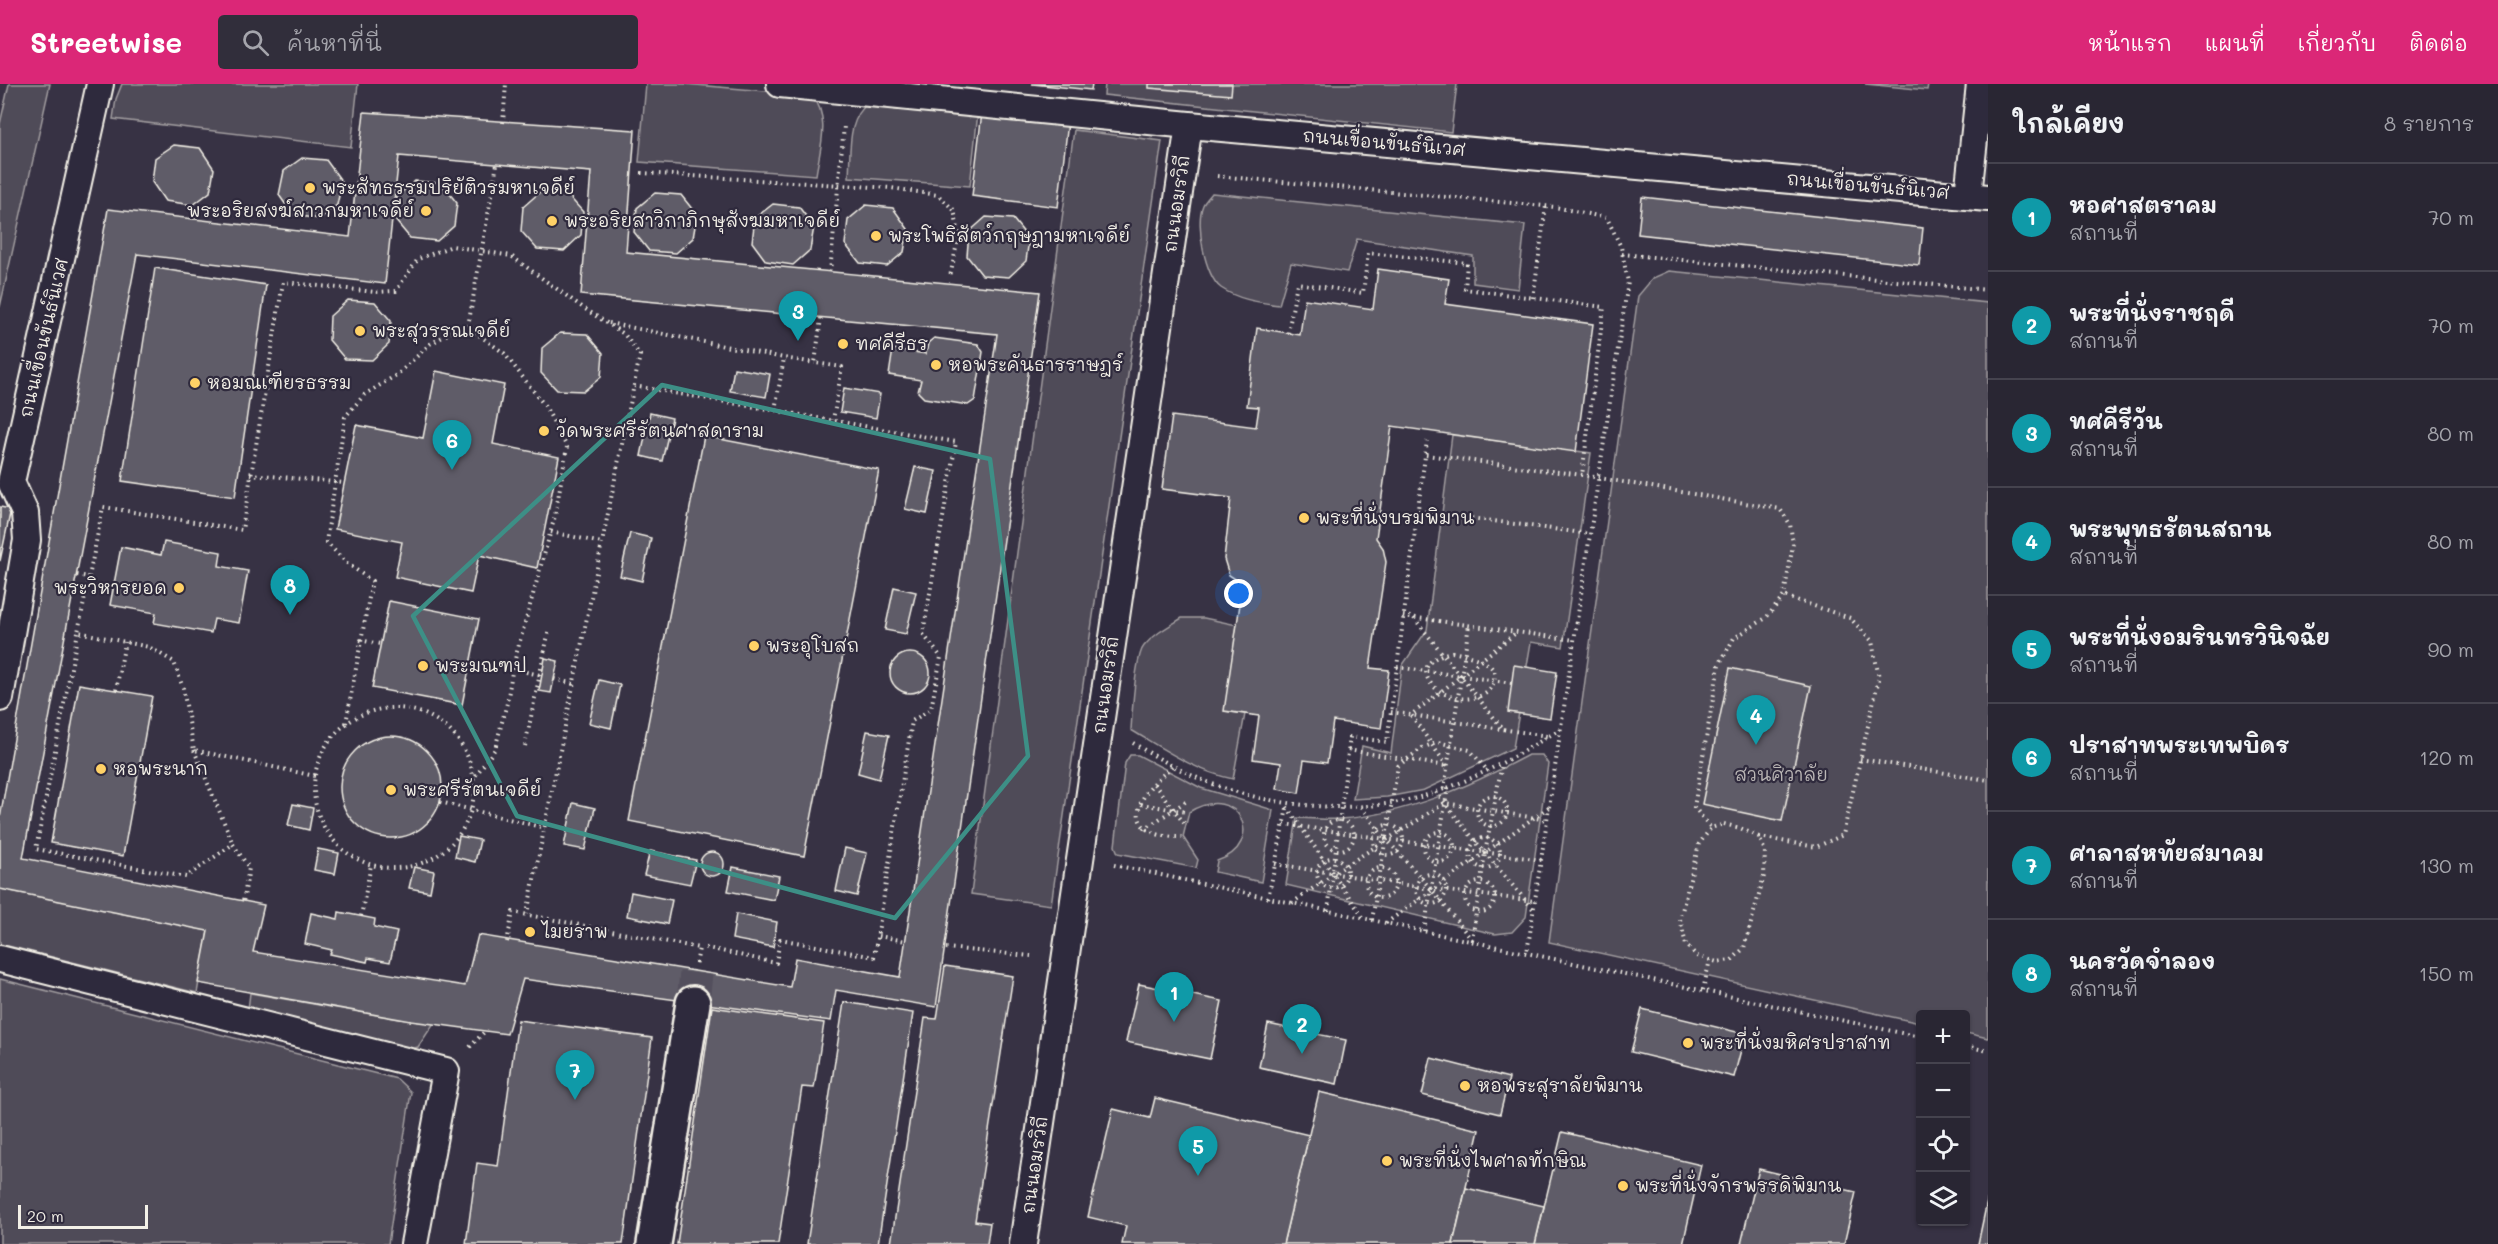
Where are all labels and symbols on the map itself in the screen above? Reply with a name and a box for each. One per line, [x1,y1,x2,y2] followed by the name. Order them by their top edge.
[1302,119,1467,161] street label: ถนนเขื่อนขันธ์นิเวศ
[1157,154,1195,254] street label: ถนนอมรวิถี
[1786,162,1951,204] street label: ถนนเขื่อนขันธ์นิเวศ
[322,175,575,199] place label: พระสัทธรรมปริยัติวรมหาเจดีย์
[303,181,317,195] marker: พระสัทธรรมปริยัติวรมหาเจดีย์
[186,198,414,222] place label: พระอริยสงฆ์สาวกมหาเจดีย์
[419,204,433,218] marker: พระอริยสงฆ์สาวกมหาเจดีย์
[564,208,840,234] place label: พระอริยสาวิกาภิกษุสังฆมหาเจดีย์
[545,214,559,228] marker: พระอริยสาวิกาภิกษุสังฆมหาเจดีย์
[888,223,1130,248] place label: พระโพธิสัตว์กฤษฎามหาเจดีย์
[869,229,883,243] marker: พระโพธิสัตว์กฤษฎามหาเจดีย์
[9,255,73,420] street label: ถนนเขื่อนขันธ์นิเวศ
[778,292,818,341] pin: 3
[372,318,510,344] place label: พระสุวรรณเจดีย์
[353,324,367,338] marker: พระสุวรรณเจดีย์
[855,331,928,355] place label: ทศคีรีธร
[836,337,850,351] marker: ทศคีรีธร
[948,352,1123,377] place label: หอพระคันธารราษฎร์
[929,358,943,372] marker: หอพระคันธารราษฎร์
[207,370,351,394] place label: หอมณเฑียรธรรม
[188,376,202,390] marker: หอมณเฑียรธรรม
[556,418,764,442] place label: วัดพระศรีรัตนศาสดาราม
[432,420,472,470] pin: 6
[537,424,551,438] marker: วัดพระศรีรัตนศาสดาราม
[1316,501,1474,529] place label: พระที่นั่งบรมพิมาน
[1297,511,1311,525] marker: พระที่นั่งบรมพิมาน
[270,566,310,615] pin: 8
[54,575,167,599] place label: พระวิหารยอด
[1224,579,1253,608] your location
[172,581,186,595] marker: พระวิหารยอด
[766,633,859,659] place label: พระอุโบสถ
[1086,635,1124,735] street label: ถนนอมรวิถี
[747,639,761,653] marker: พระอุโบสถ
[435,653,527,677] place label: พระมณฑป
[416,659,430,673] marker: พระมณฑป
[1736,696,1776,745] pin: 4
[113,756,208,780] place label: หอพระนาก
[94,762,108,776] marker: หอพระนาก
[1734,762,1828,786] park label: สวนศิวาลัย
[403,777,541,801] place label: พระศรีรัตนเจดีย์
[384,783,398,797] marker: พระศรีรัตนเจดีย์
[540,919,608,943] place label: ไมยราพ
[523,925,537,939] marker: ไมยราพ
[1154,972,1194,1022] pin: 1
[1282,1004,1322,1054] pin: 2
[1700,1026,1891,1054] place label: พระที่นั่งมหิศรปราสาท
[1681,1036,1695,1050] marker: พระที่นั่งมหิศรปราสาท
[556,1050,594,1100] pin: 7
[1477,1073,1643,1099] place label: หอพระสุราลัยพิมาน
[1458,1079,1472,1093] marker: หอพระสุราลัยพิมาน
[1015,1115,1053,1215] street label: ถนนอมรวิถี
[1178,1126,1218,1176] pin: 5
[1399,1144,1586,1172] place label: พระที่นั่งไพศาลทักษิณ
[1380,1154,1394,1168] marker: พระที่นั่งไพศาลทักษิณ
[1635,1169,1841,1197] place label: พระที่นั่งจักรพรรดิพิมาน
[1616,1179,1630,1193] marker: พระที่นั่งจักรพรรดิพิมาน
[18,1202,148,1230] scale bar

